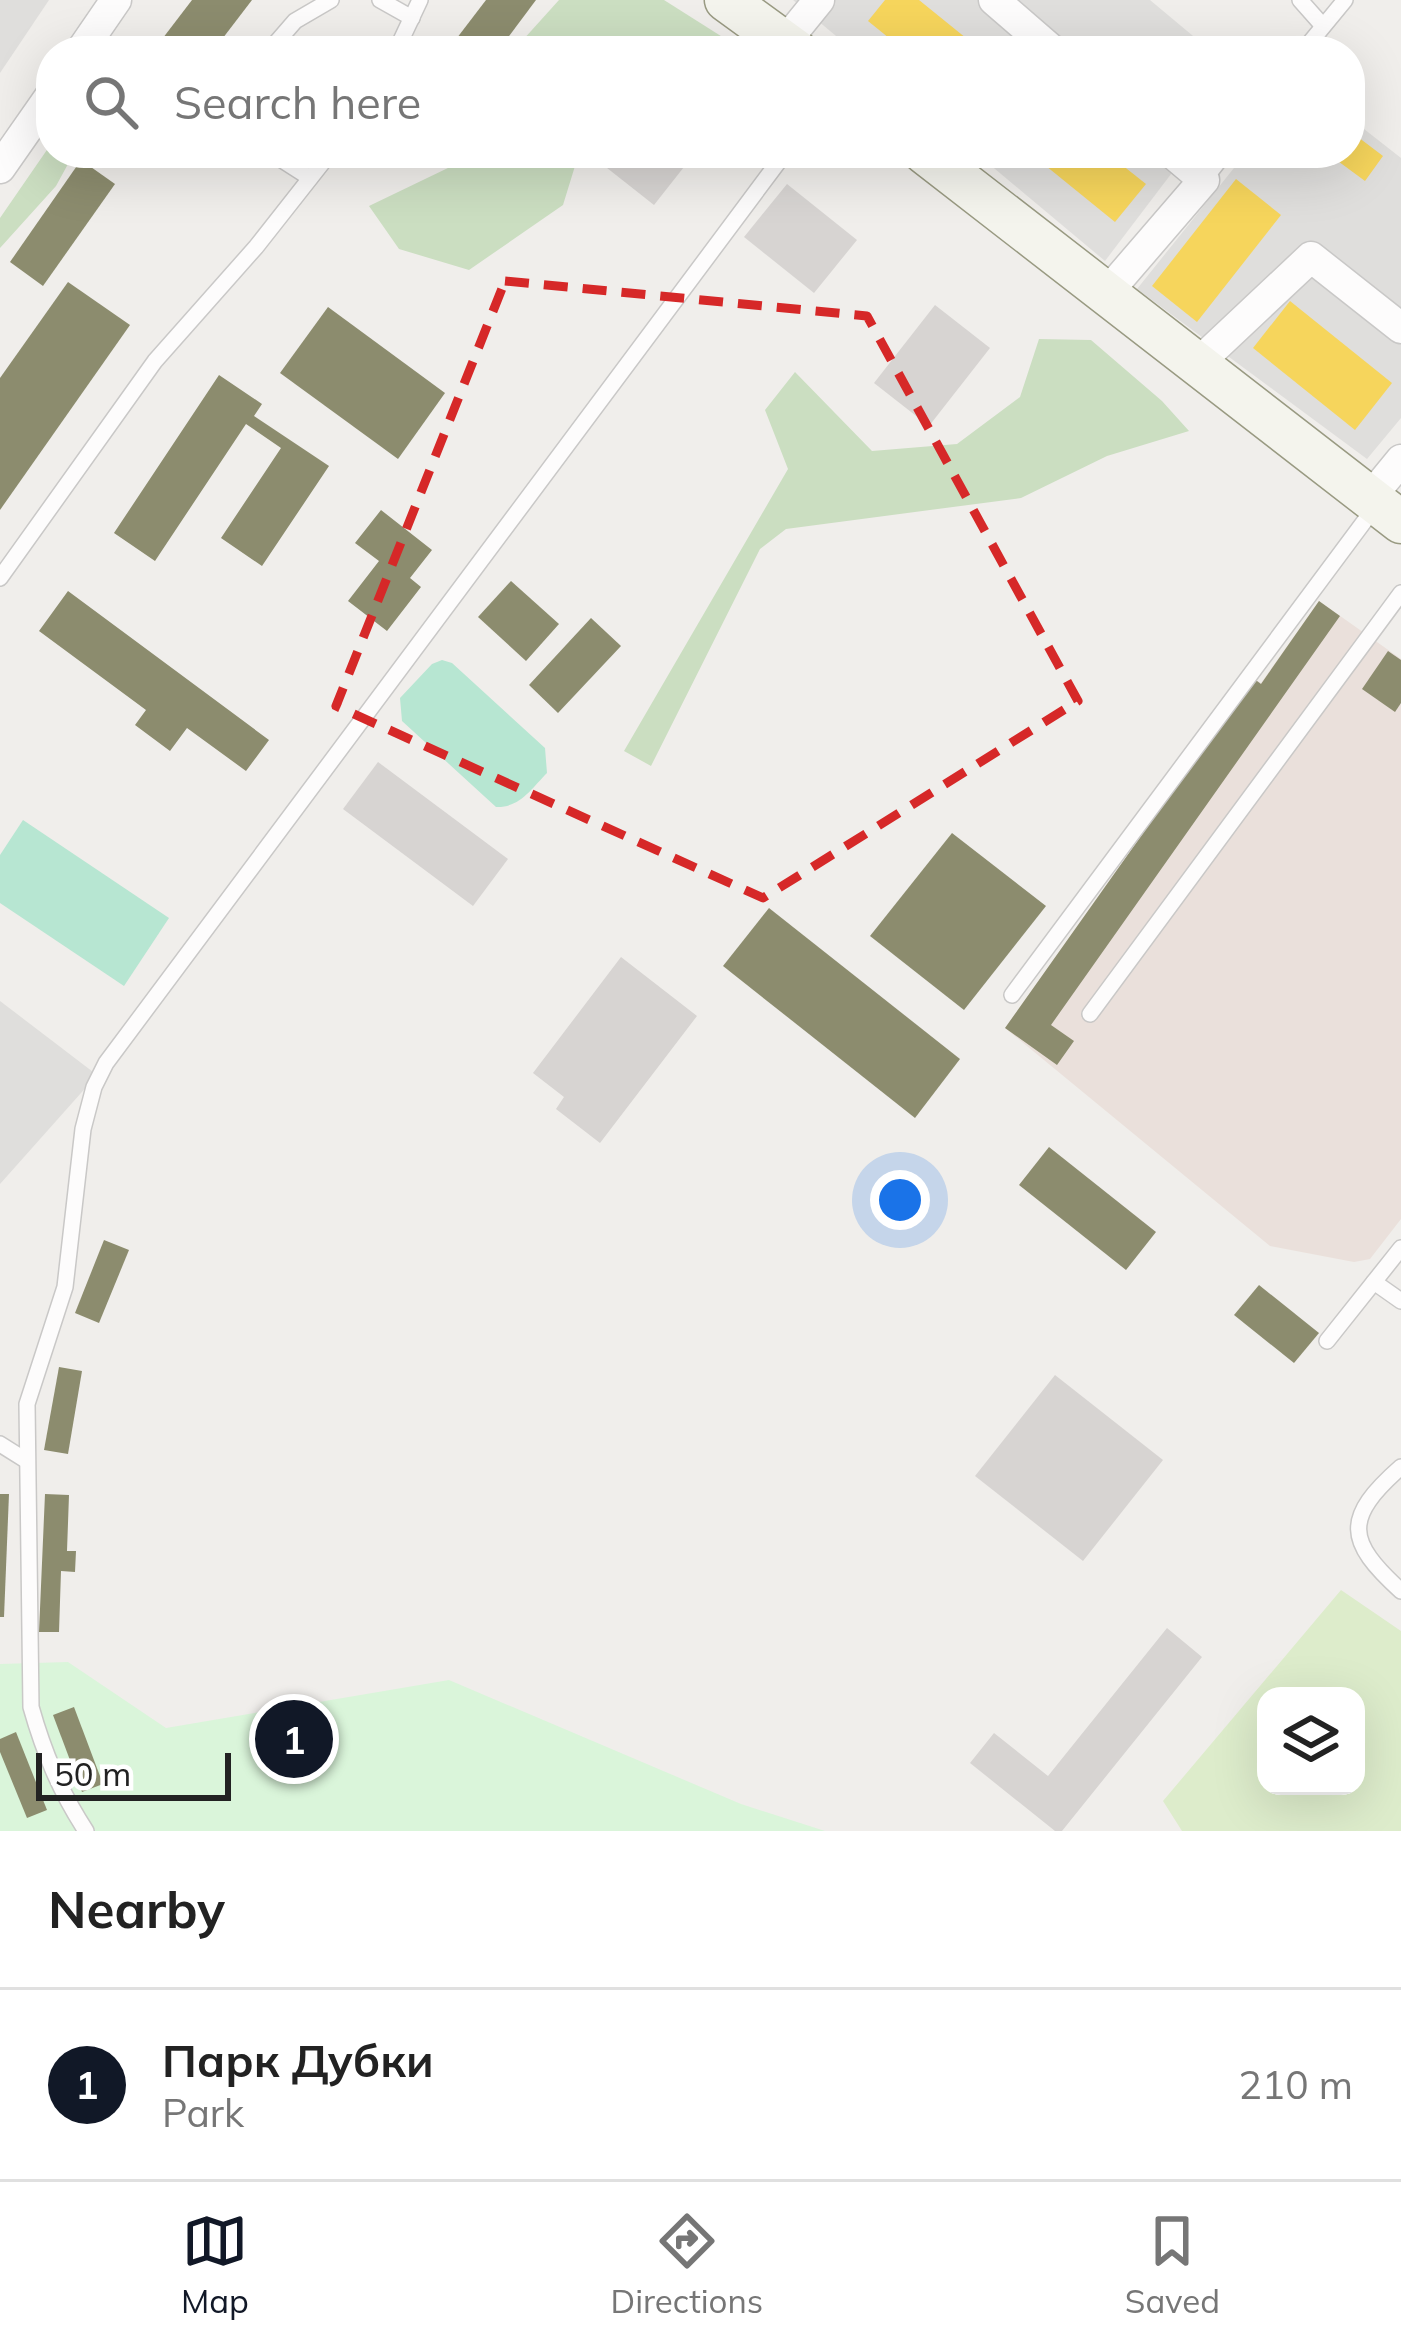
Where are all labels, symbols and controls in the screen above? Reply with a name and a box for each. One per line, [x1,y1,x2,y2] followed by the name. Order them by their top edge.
[36,36,1365,168] search box
[78,69,144,135] icon: search
[174,74,421,130] text: Search here
[870,1170,930,1230] your location
[1257,1687,1365,1795] map controls
[1257,1687,1365,1795] button: layers
[255,1694,333,1784] pin: 1
[36,1747,231,1800] scale bar
[54,1753,131,1794] text: 50 m
[48,1877,225,1941] text: Nearby
[162,2032,434,2088] text: Парк Дубки
[75,2060,99,2109] text: 1
[1238,2060,1353,2109] text: 210 m
[162,2088,244,2137] text: Park
[181,2208,249,2321] tab: Map
[611,2208,763,2321] tab: Directions
[1125,2208,1220,2321] tab: Saved

